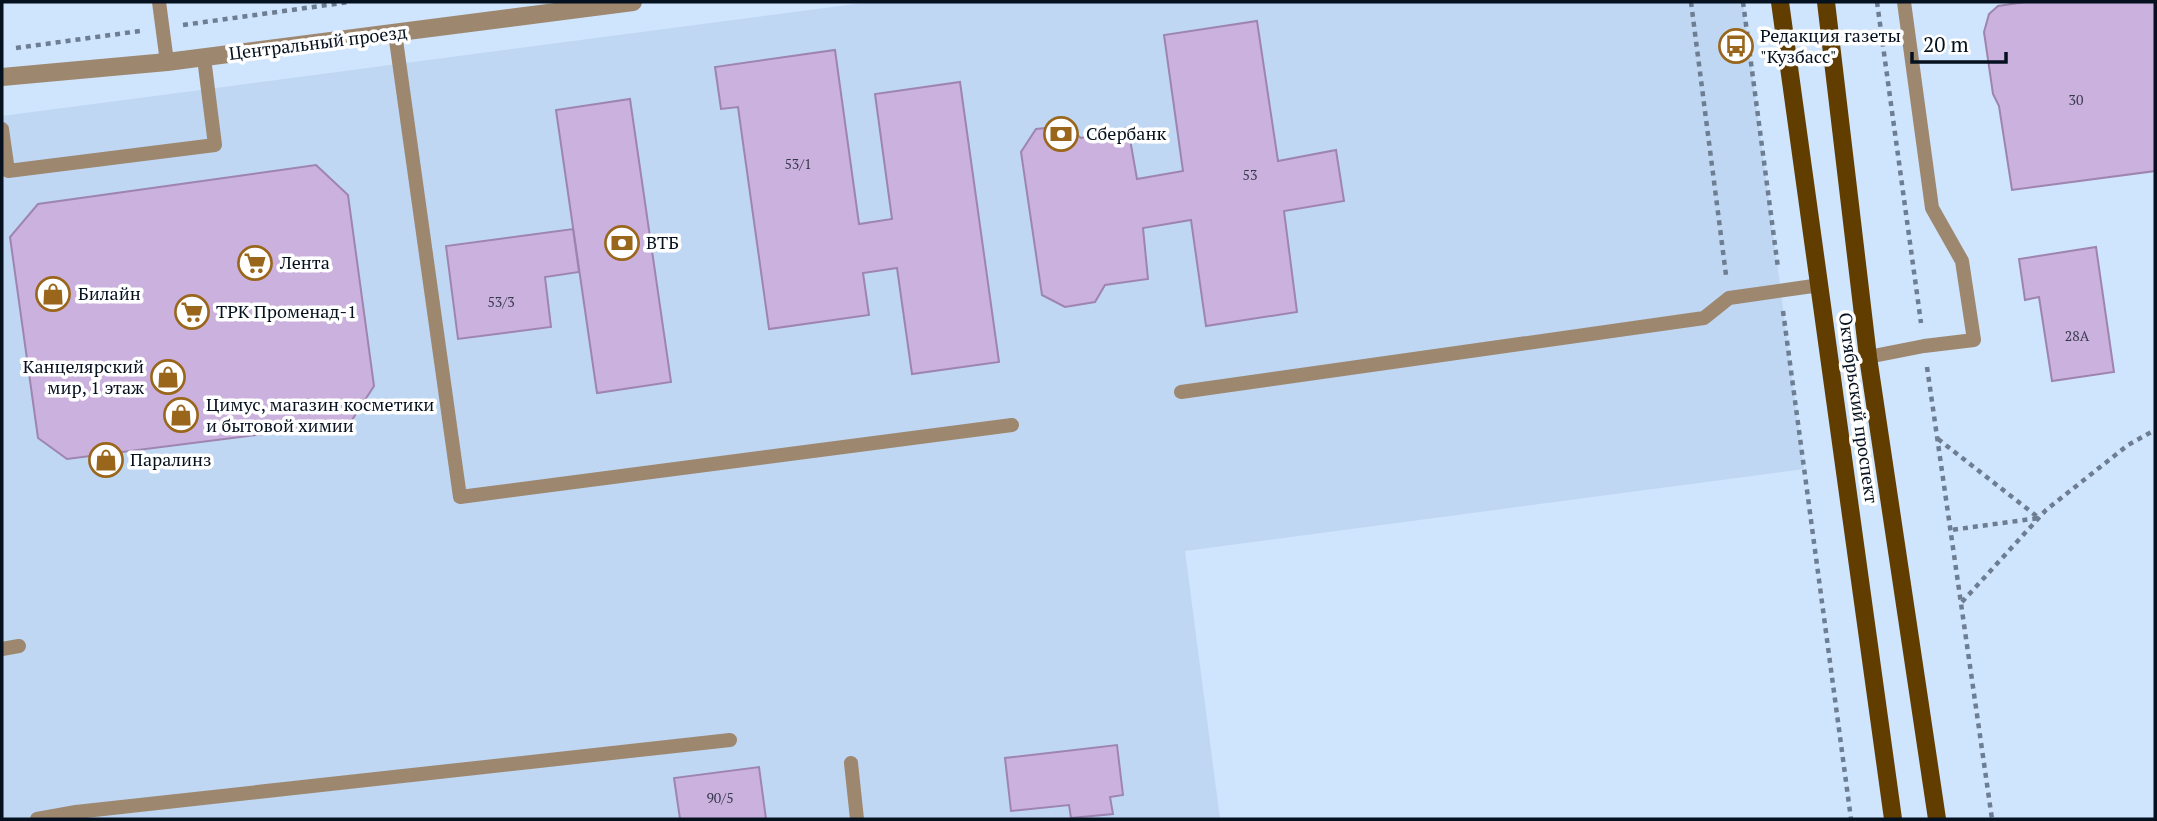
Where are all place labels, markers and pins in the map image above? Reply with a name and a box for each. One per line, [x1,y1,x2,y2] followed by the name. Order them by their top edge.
[1760,23,1901,68] place label: Редакция газеты "Кузбасс"
[1717,27,1755,65] bus stop icon: Редакция газеты "Кузбасс"
[1042,115,1080,153] bank icon: Сбербанк
[1086,121,1166,145] place label: Сбербанк
[603,224,641,262] bank icon: ВТБ
[646,230,679,254] place label: ВТБ
[236,244,274,282] supermarket icon: Лента
[279,250,330,274] place label: Лента
[34,275,72,313] shop icon: Билайн
[78,281,141,305] place label: Билайн
[173,293,211,331] supermarket icon: ТРК Променад-1
[216,299,357,323] place label: ТРК Променад-1
[23,354,144,399] place label: Канцелярский мир, 1 этаж
[149,358,187,396] shop icon: Канцелярский мир, 1 этаж
[206,392,434,437] place label: Цимус, магазин косметики и бытовой химии
[162,396,200,434] shop icon: Цимус, магазин косметики и бытовой химии
[87,441,125,479] shop icon: Паралинз
[130,447,212,471] place label: Паралинз

